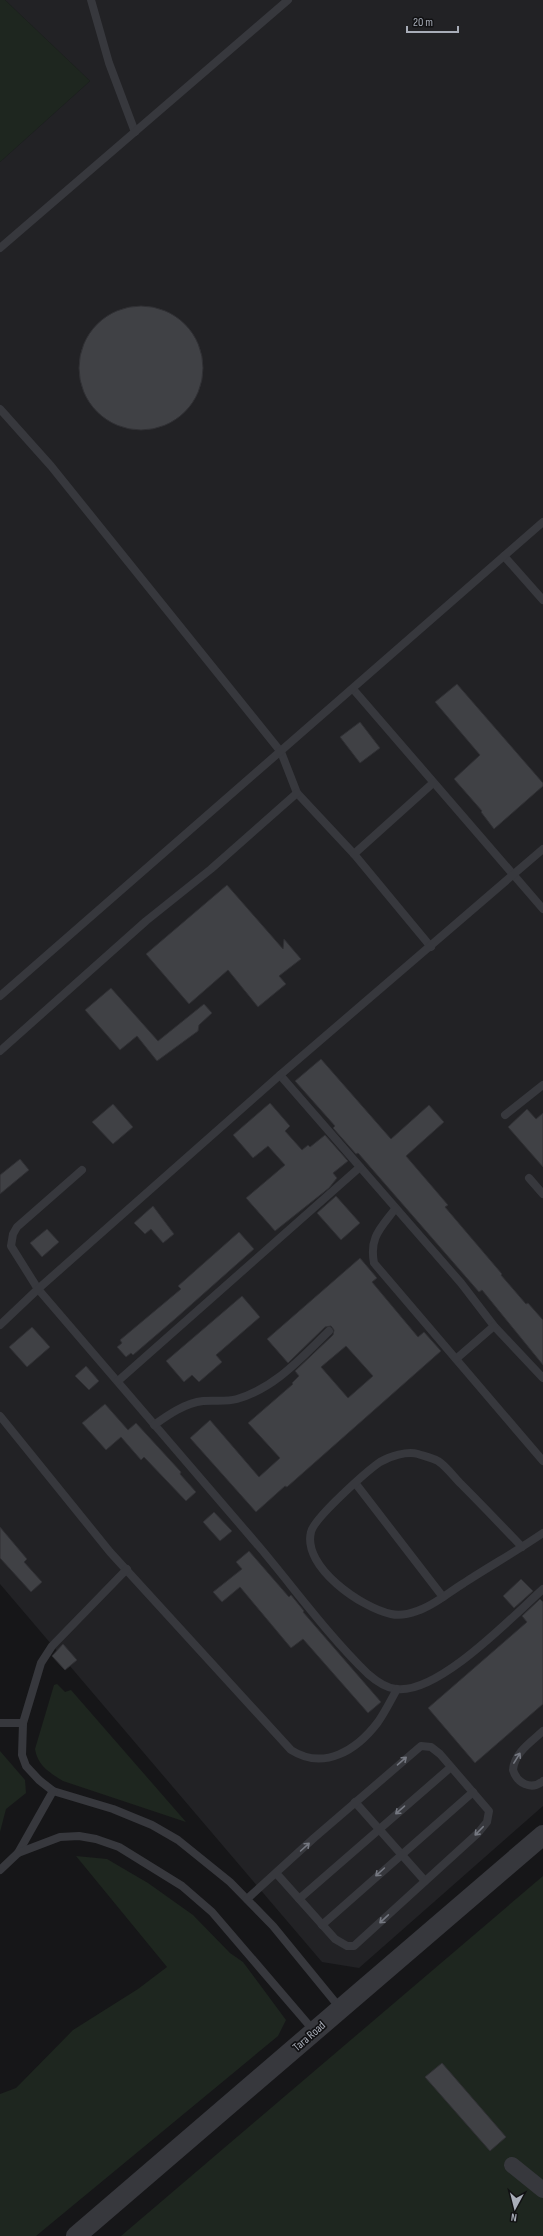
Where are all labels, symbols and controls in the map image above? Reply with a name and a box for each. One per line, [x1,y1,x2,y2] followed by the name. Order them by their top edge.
[407,8,458,34] scale bar
[413,15,433,30] text: 20 m
[513,1752,521,1763] one-way arrow
[397,1756,407,1765] one-way arrow
[395,1806,405,1815] one-way arrow
[475,1826,484,1836] one-way arrow
[299,1842,310,1851] one-way arrow
[375,1868,386,1877] one-way arrow
[379,1914,389,1923] one-way arrow
[290,2018,329,2055] street label: Tara Road
[495,2188,535,2228] north arrow
[510,2211,518,2224] text: N

